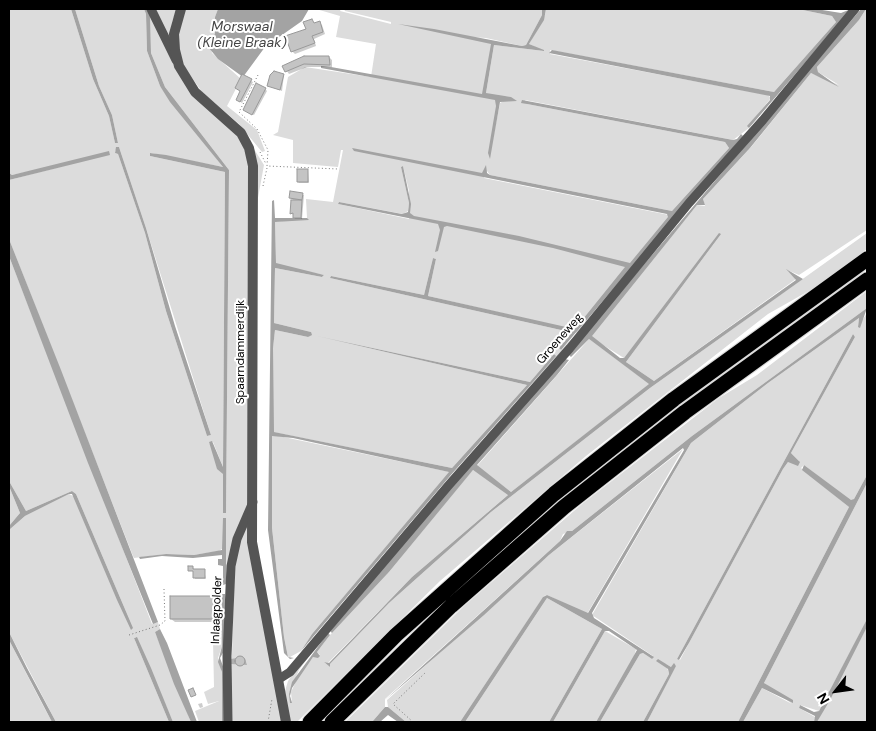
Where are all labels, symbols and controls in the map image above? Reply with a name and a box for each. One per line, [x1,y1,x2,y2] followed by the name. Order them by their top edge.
[197,19,287,52] water label: Morswaal (Kleine Braak)
[234,300,248,404] street label: Spaarndammerdijk
[534,310,586,368] street label: Groeneweg
[209,576,225,644] street label: Inlaagpolder
[811,666,861,716] north arrow
[813,690,833,707] text: N

